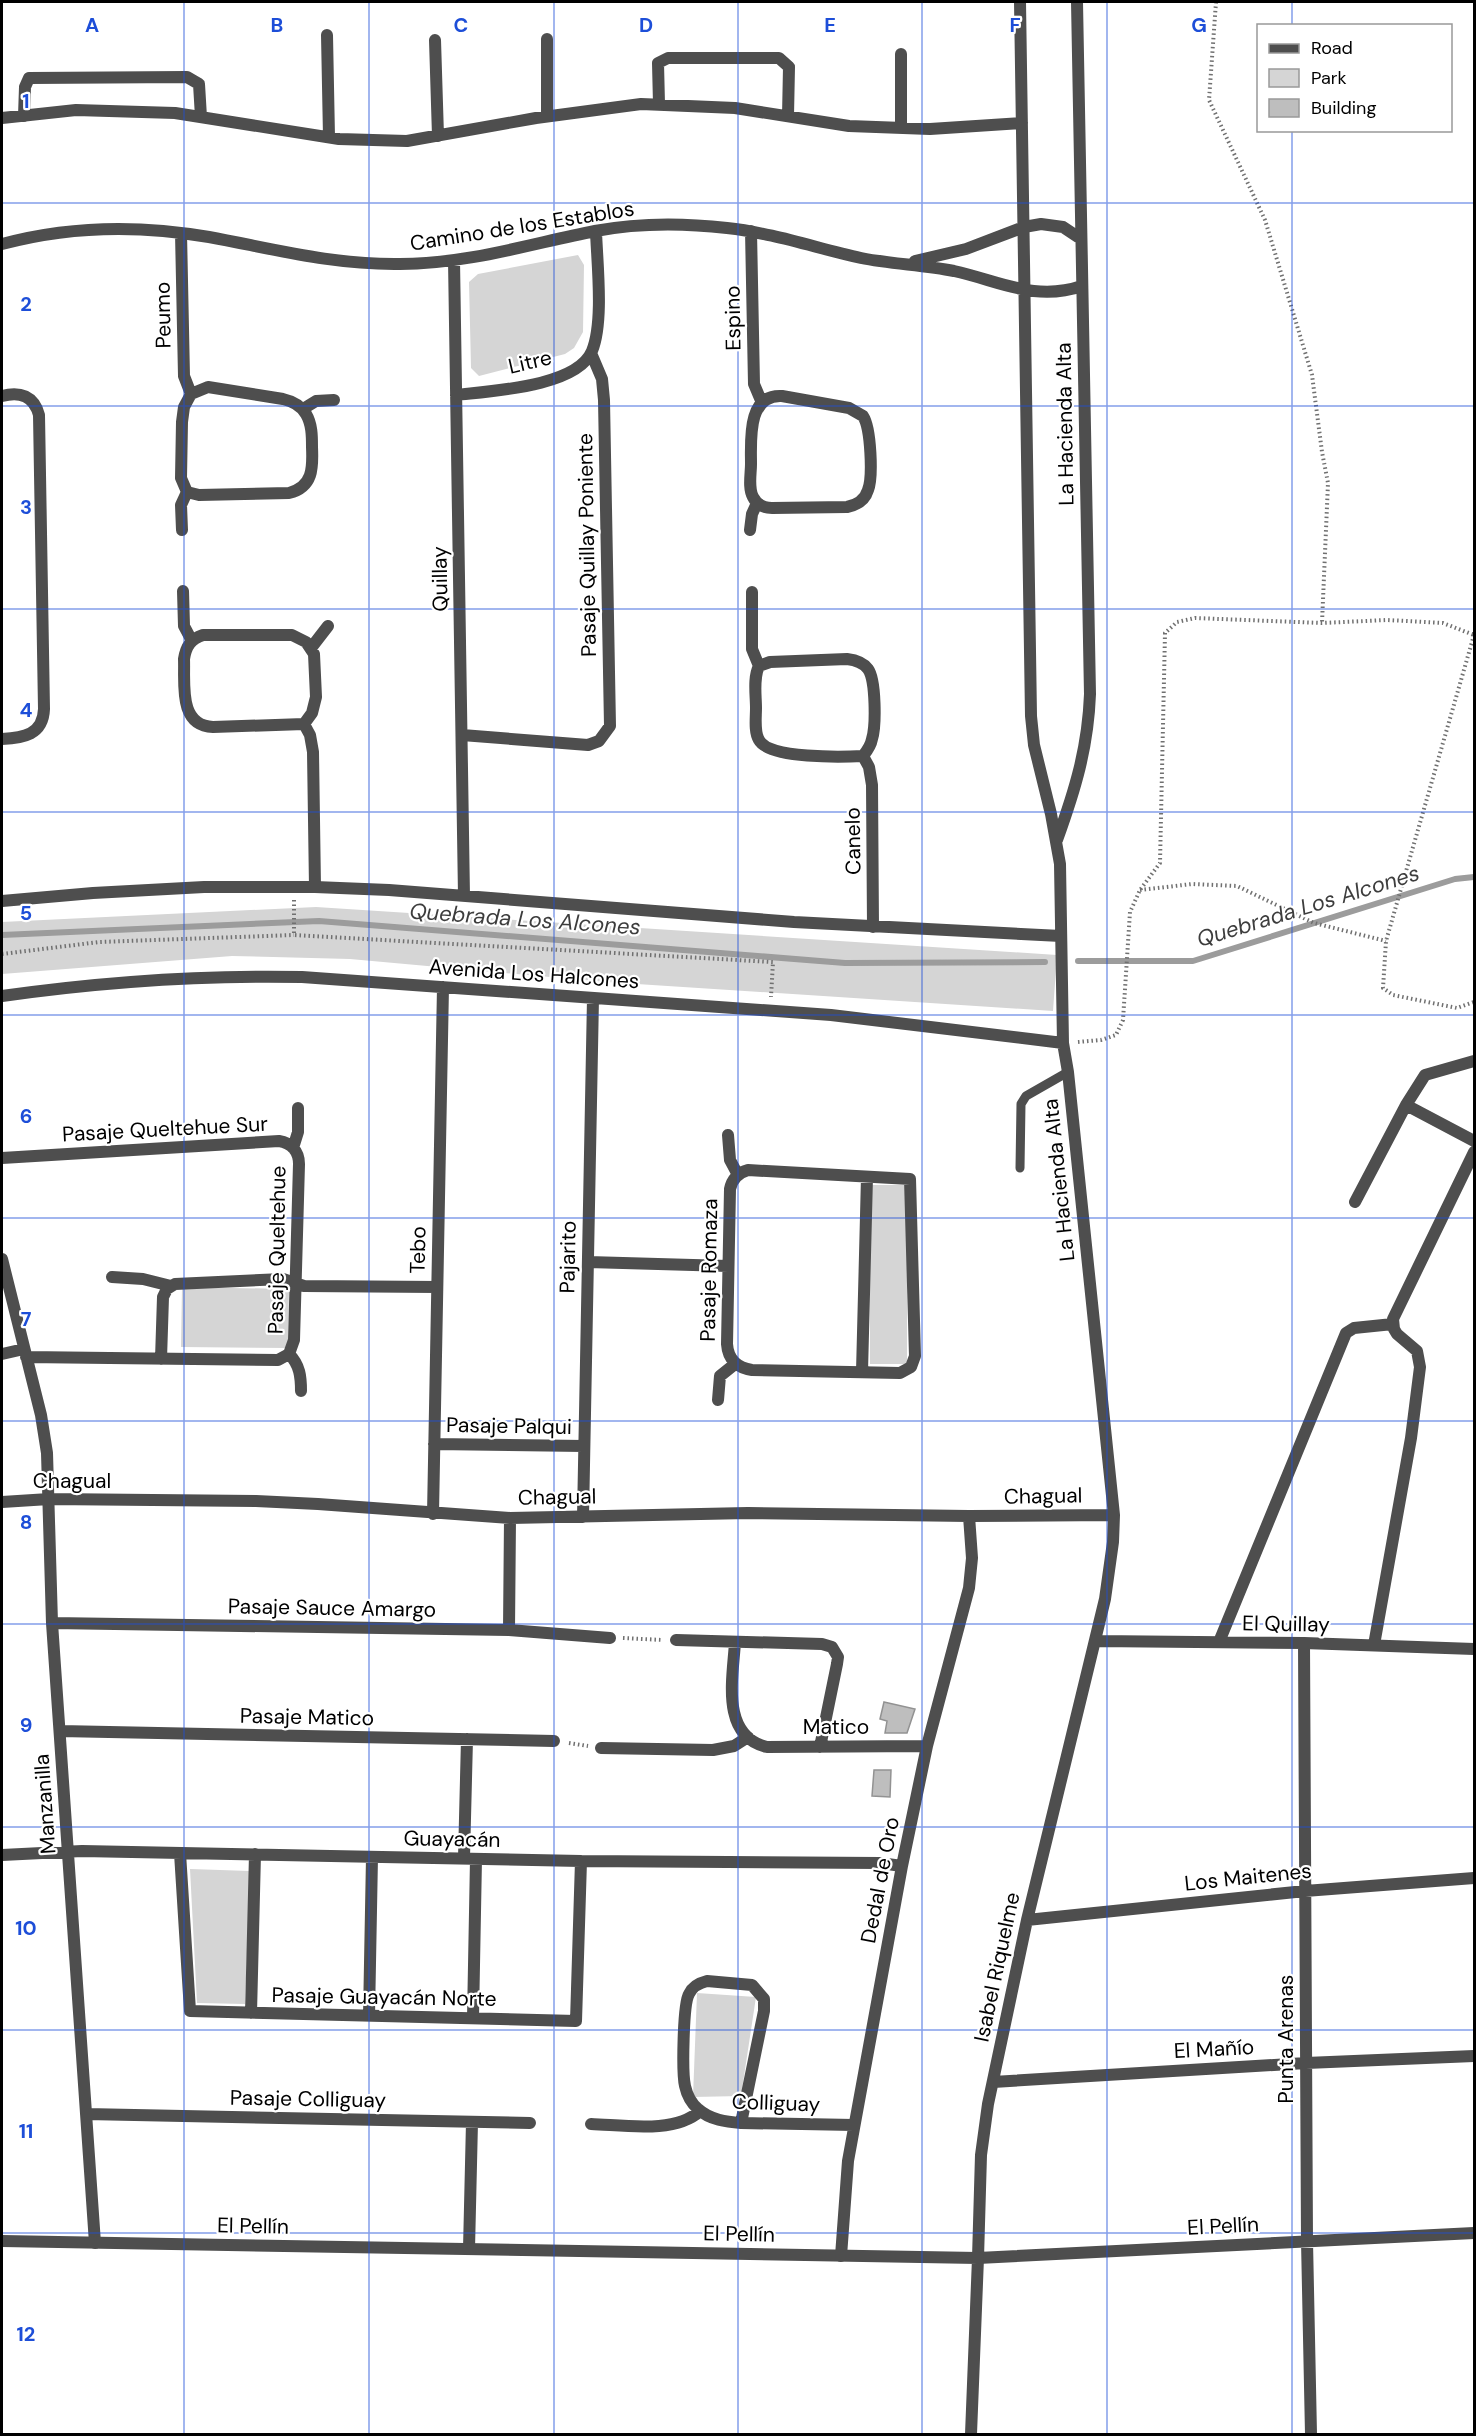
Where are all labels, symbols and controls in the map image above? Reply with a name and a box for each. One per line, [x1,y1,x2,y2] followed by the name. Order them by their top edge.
[85,12,99,38] text: A
[271,12,283,38] text: B
[454,12,468,38] text: C
[639,12,653,38] text: D
[824,12,836,38] text: E
[1009,12,1021,38] text: F
[1191,12,1207,38] text: G
[1257,24,1452,132] legend
[1311,36,1353,60] text: Road
[1311,66,1347,90] text: Park
[22,88,30,114] text: 1
[1311,96,1376,120] text: Building
[408,194,636,258] street label: Camino de los Establos
[148,281,178,349] street label: Peumo
[718,285,748,351] street label: Espino
[20,291,32,317] text: 2
[1050,342,1080,506] street label: La Hacienda Alta
[506,343,554,381] street label: Litre
[571,433,603,657] street label: Pasaje Quillay Poniente
[20,494,32,520] text: 3
[425,546,455,612] street label: Quillay
[20,697,33,723] text: 4
[838,807,868,875] street label: Canelo
[1193,858,1423,954] water label: Quebrada Los Alcones
[408,896,642,942] water label: Quebrada Los Alcones
[20,900,32,926] text: 5
[428,953,640,995] street label: Avenida Los Halcones
[1037,1097,1081,1263] street label: La Hacienda Alta
[20,1103,32,1129] text: 6
[61,1110,269,1148] street label: Pasaje Queltehue Sur
[262,1165,292,1334] street label: Pasaje Queltehue
[694,1198,724,1342] street label: Pasaje Romaza
[553,1220,583,1294] street label: Pajarito
[404,1226,432,1274] street label: Tebo
[21,1306,32,1332] text: 7
[446,1411,572,1441] street label: Pasaje Palqui
[33,1467,111,1495] street label: Chagual
[1004,1481,1082,1511] street label: Chagual
[518,1482,596,1512] street label: Chagual
[20,1509,32,1535] text: 8
[228,1592,436,1624] street label: Pasaje Sauce Amargo
[1242,1609,1330,1639] street label: El Quillay
[240,1702,374,1732] street label: Pasaje Matico
[20,1712,32,1738] text: 9
[803,1713,869,1741] street label: Matico
[28,1753,62,1855] street label: Manzanilla
[854,1815,906,1945] street label: Dedal de Oro
[403,1824,501,1854] street label: Guayacán
[1183,1856,1313,1898] street label: Los Maitenes
[967,1890,1027,2044] street label: Isabel Riquelme
[15,1915,37,1941] text: 10
[1272,1975,1300,2103] street label: Punta Arenas
[271,1981,497,2013] street label: Pasaje Guayacán Norte
[1173,2033,1255,2065] street label: El Mañío
[230,2084,387,2114] street label: Pasaje Colliguay
[731,2087,821,2119] street label: Colliguay
[19,2118,33,2144] text: 11
[1186,2210,1260,2242] street label: El Pellín
[217,2211,289,2241] street label: El Pellín
[703,2219,775,2249] street label: El Pellín
[17,2321,35,2347] text: 12

